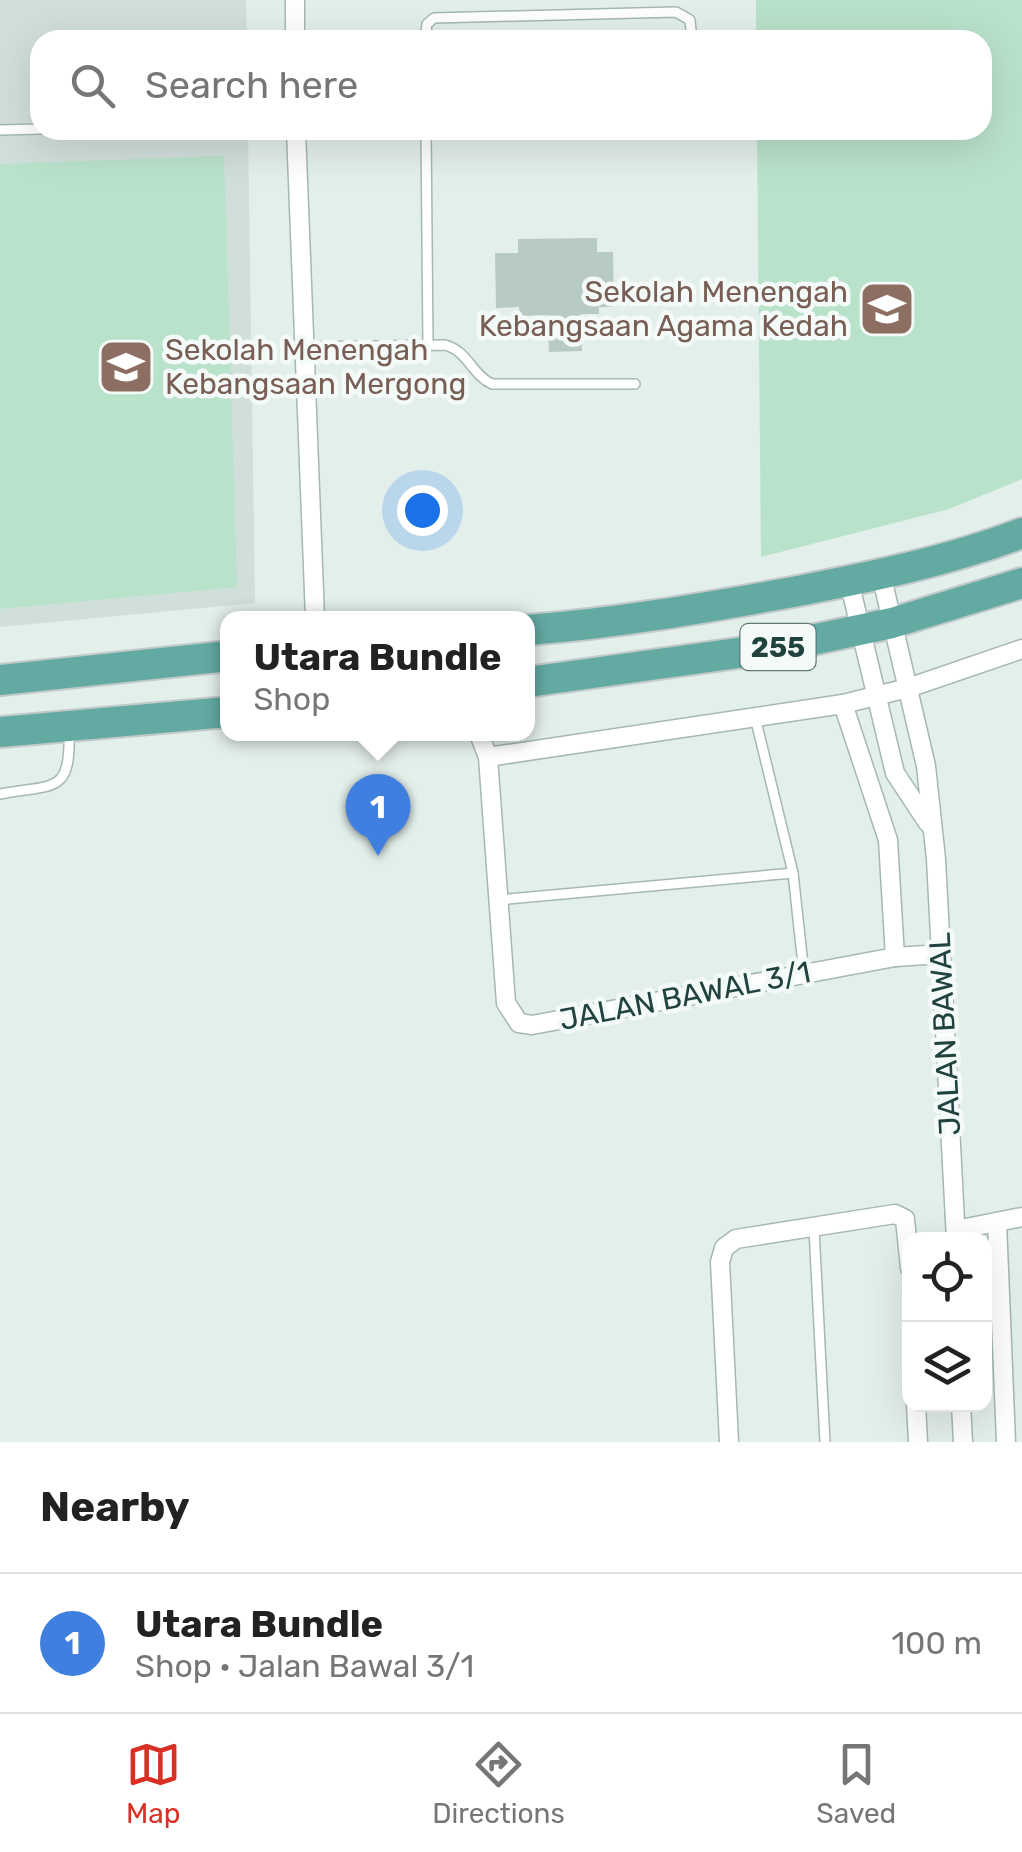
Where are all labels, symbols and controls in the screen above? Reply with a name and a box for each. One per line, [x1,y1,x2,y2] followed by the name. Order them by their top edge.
[30,30,992,140] search box
[65,58,120,113] icon: search
[145,62,358,108] text: Search here
[479,274,848,344] place label: Sekolah Menengah Kebangsaan Agama Kedah
[857,279,917,339] school or university icon: Sekolah Menengah Kebangsaan Agama Kedah
[165,332,466,402] place label: Sekolah Menengah Kebangsaan Mergong
[96,337,156,397] school or university icon: Sekolah Menengah Kebangsaan Mergong
[397,485,448,536] your location
[220,611,535,741] popup
[740,624,816,670] road number: 255
[253,634,502,680] text: Utara Bundle
[253,680,330,718] text: Shop
[346,774,410,856] pin: 1
[922,931,968,1136] street label: JALAN BAWAL
[556,954,814,1038] street label: JALAN BAWAL 3/1
[902,1232,992,1412] map controls
[902,1232,992,1322] button: locate
[902,1322,992,1412] button: layers
[40,1482,190,1532] text: Nearby
[135,1601,383,1647] text: Utara Bundle
[65,1624,80,1662] text: 1
[891,1624,982,1662] text: 100 m
[135,1647,474,1685] text: Shop · Jalan Bawal 3/1
[126,1737,181,1830] tab: Map
[432,1737,565,1830] tab: Directions
[816,1737,896,1830] tab: Saved

